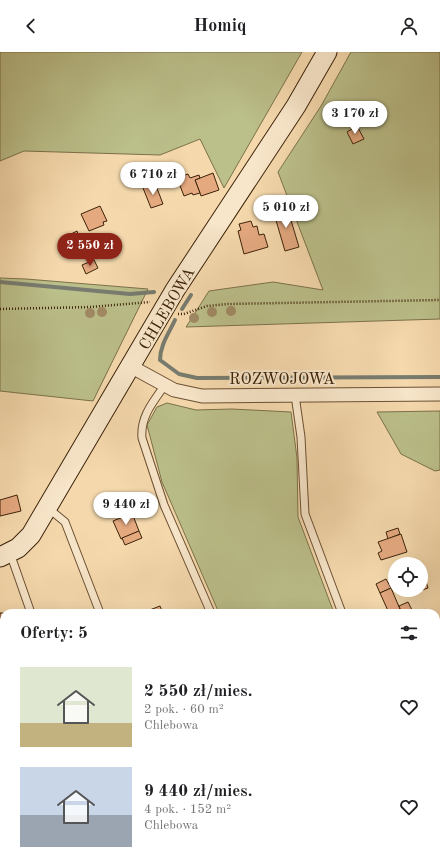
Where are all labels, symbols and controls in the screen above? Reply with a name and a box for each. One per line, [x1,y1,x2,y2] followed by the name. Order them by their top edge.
[20,15,42,37] icon: back
[398,15,420,37] icon: person
[193,17,247,35] text: Homiq
[314,101,396,135] pin: 3 170 zł
[331,107,379,120] text: 3 170 zł
[112,162,194,196] pin: 6 710 zł
[129,168,177,181] text: 6 710 zł
[245,195,327,229] pin: 5 010 zł
[262,201,310,214] text: 5 010 zł
[49,233,131,267] pin: 2 550 zł
[66,239,114,252] text: 2 550 zł
[137,265,199,353] street label: CHLEBOWA
[229,372,335,388] street label: ROZWOJOWA
[85,492,167,526] pin: 9 440 zł
[102,498,150,511] text: 9 440 zł
[388,557,428,597] map controls
[388,557,428,597] button: locate
[398,622,420,644] icon: filters
[20,625,88,642] text: Oferty: 5
[52,683,100,731] icon: home
[144,683,252,700] text: 2 550 zł/mies.
[398,696,420,718] icon: heart
[144,703,224,716] text: 2 pok. · 60 m²
[144,719,198,732] text: Chlebowa
[52,783,100,831] icon: home
[144,783,252,800] text: 9 440 zł/mies.
[398,796,420,818] icon: heart
[144,803,231,816] text: 4 pok. · 152 m²
[144,819,198,832] text: Chlebowa

